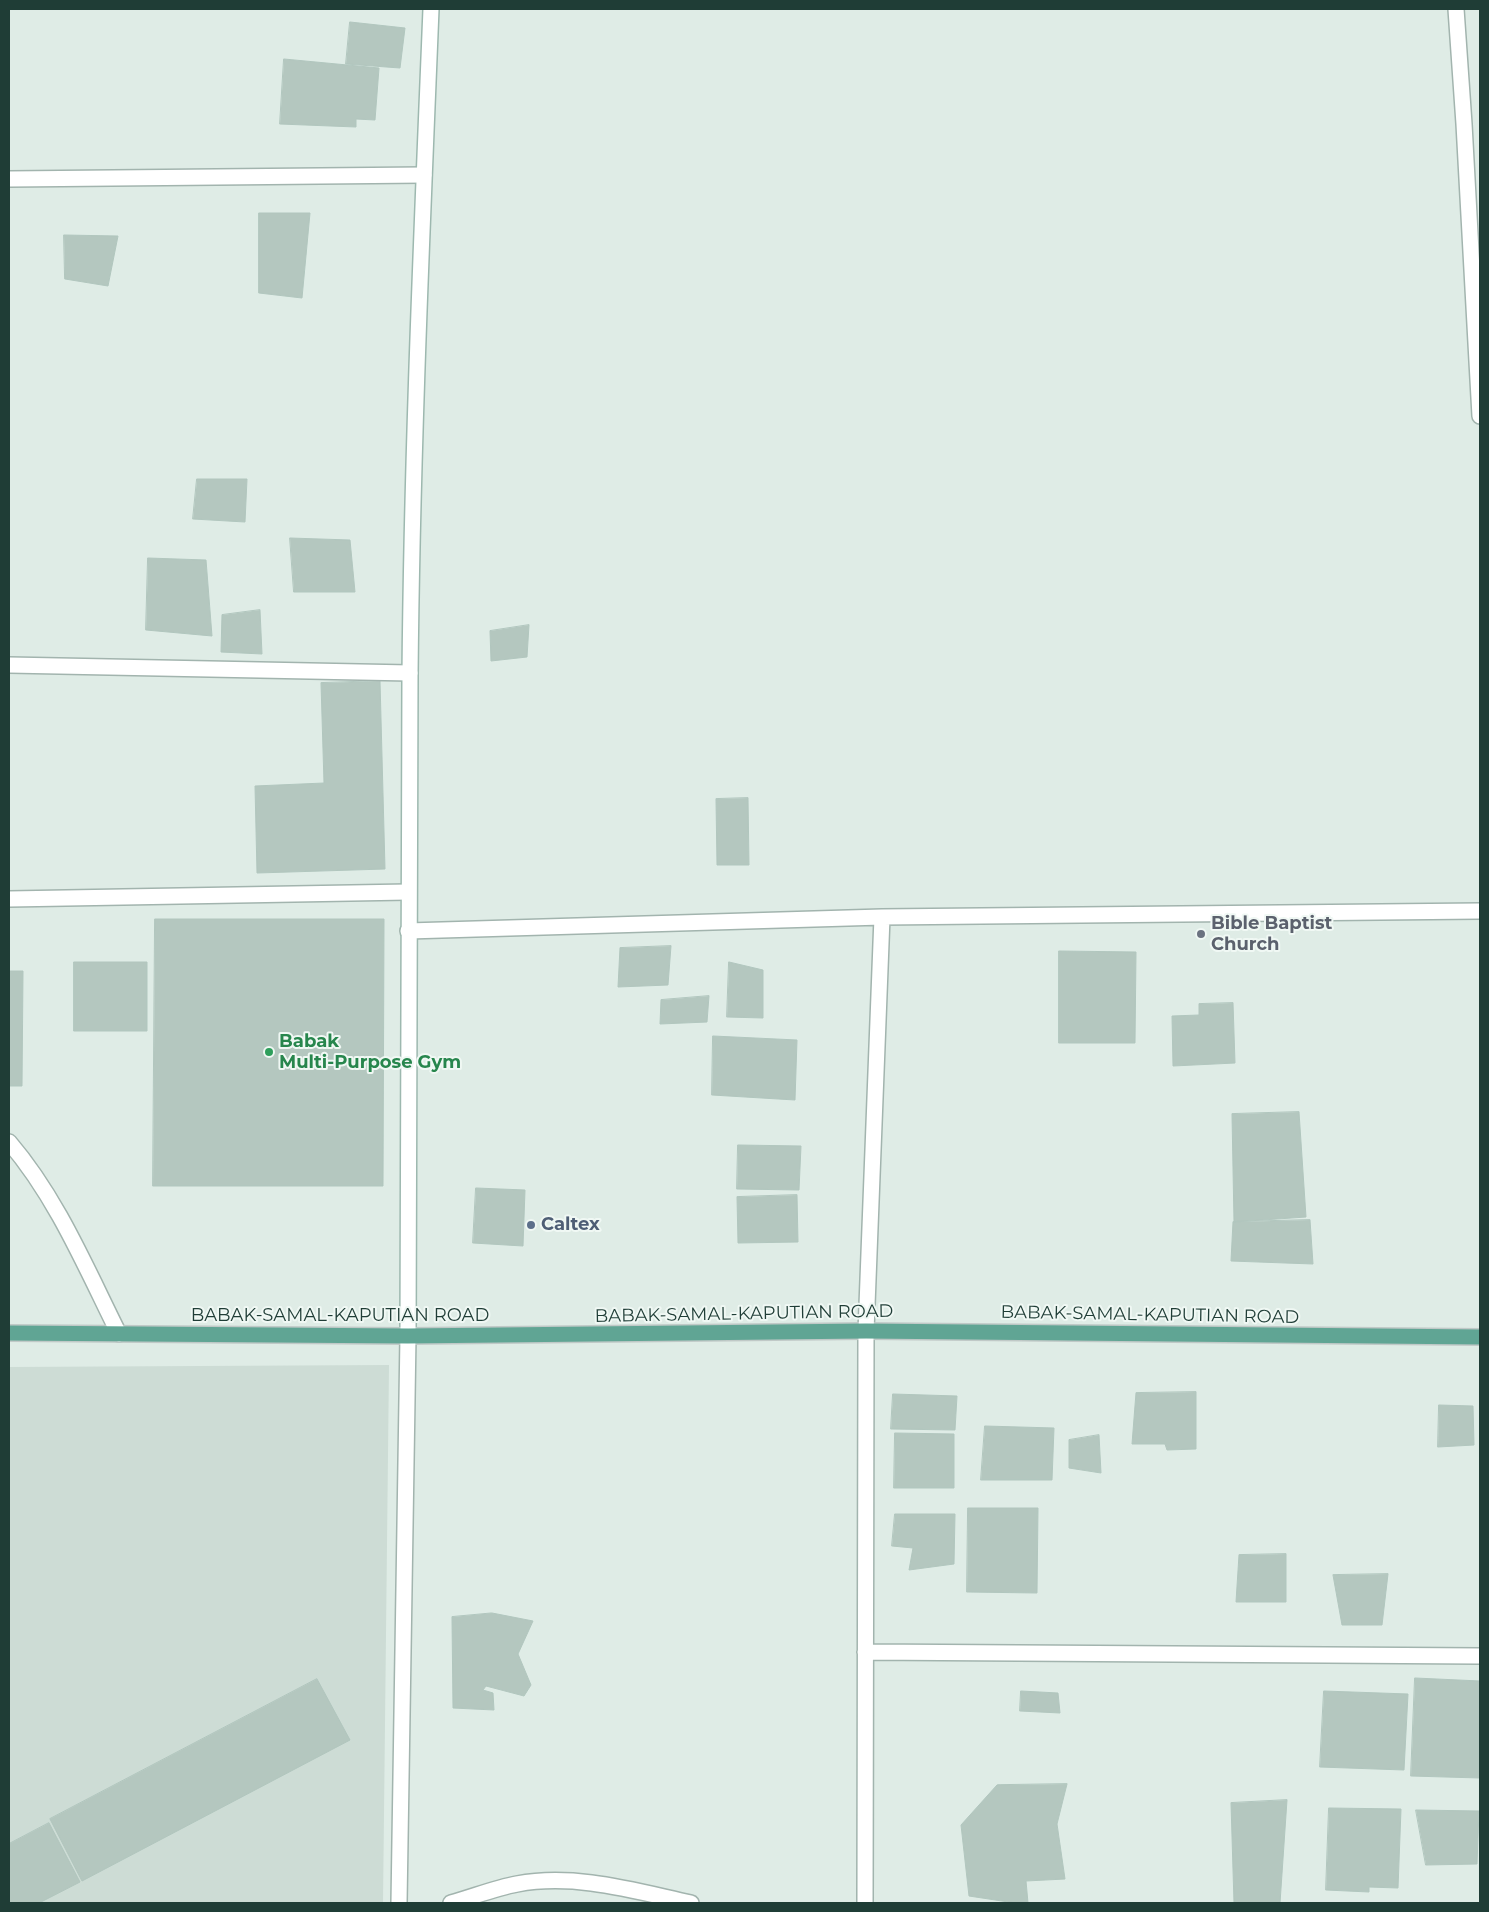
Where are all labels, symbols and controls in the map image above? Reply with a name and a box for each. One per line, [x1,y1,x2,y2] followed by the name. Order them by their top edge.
[1211,913,1332,956] place label: Bible Baptist Church
[1195,928,1207,940] marker: Bible Baptist Church
[279,1031,461,1074] place label: Babak Multi-Purpose Gym
[263,1046,275,1058] marker: Babak Multi-Purpose Gym
[541,1214,600,1236] place label: Caltex
[525,1219,537,1231] marker: Caltex
[594,1301,894,1327] street label: BABAK-SAMAL-KAPUTIAN ROAD
[1000,1302,1300,1328] street label: BABAK-SAMAL-KAPUTIAN ROAD
[191,1305,489,1327] street label: BABAK-SAMAL-KAPUTIAN ROAD

